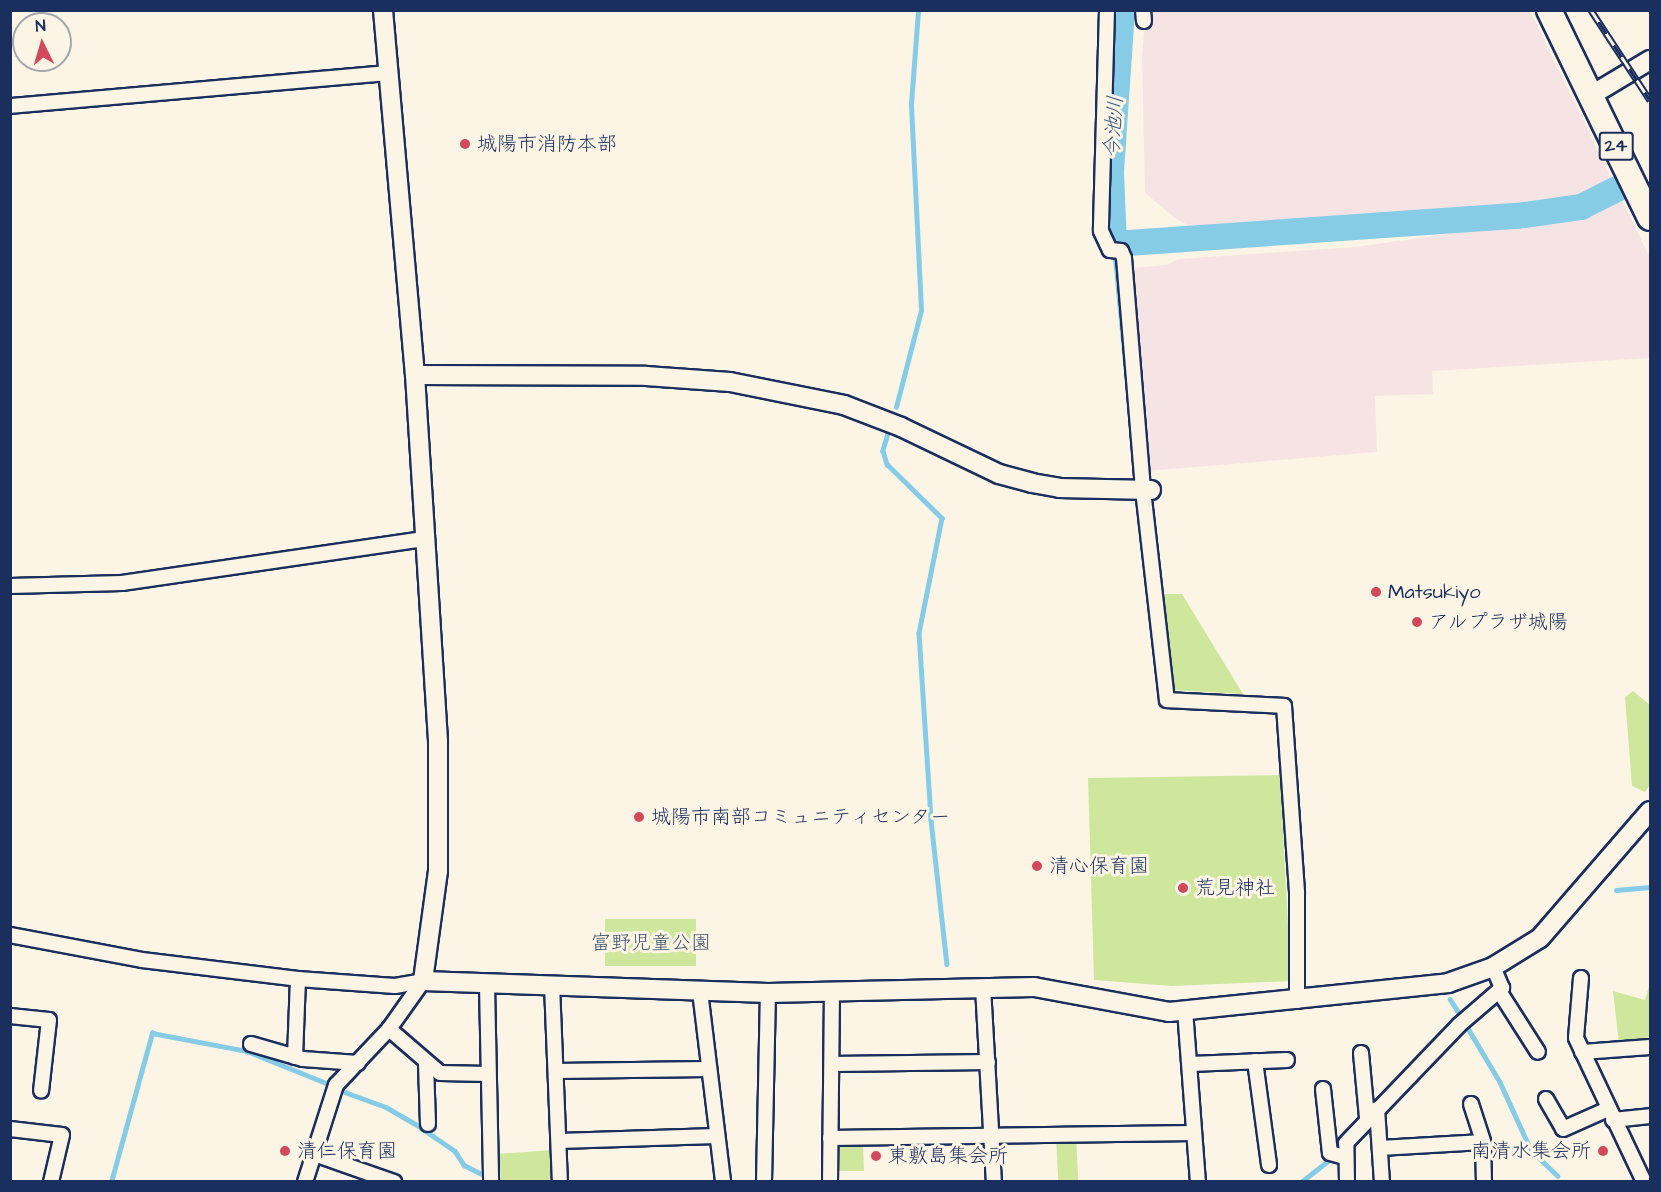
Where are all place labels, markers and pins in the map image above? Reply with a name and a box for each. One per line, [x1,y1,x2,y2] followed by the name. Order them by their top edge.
[477,132,617,156] place label: 城陽市消防本部
[458,137,472,151] marker: 城陽市消防本部
[1388,580,1481,604] place label: Matsukiyo
[1369,585,1383,599] marker: Matsukiyo
[1429,610,1569,634] place label: アルプラザ城陽
[1410,615,1424,629] marker: アルプラザ城陽
[651,805,951,829] place label: 城陽市南部コミュニティセンター
[632,810,646,824] marker: 城陽市南部コミュニティセンター
[1049,854,1149,878] place label: 清心保育園
[1030,859,1044,873] marker: 清心保育園
[1195,876,1275,900] place label: 荒見神社
[1176,881,1190,895] marker: 荒見神社
[297,1139,397,1163] place label: 清仁保育園
[1471,1139,1591,1163] place label: 南清水集会所
[278,1144,292,1158] marker: 清仁保育園
[888,1144,1008,1168] place label: 東敷島集会所
[1596,1144,1610,1158] marker: 南清水集会所
[869,1149,883,1163] marker: 東敷島集会所

